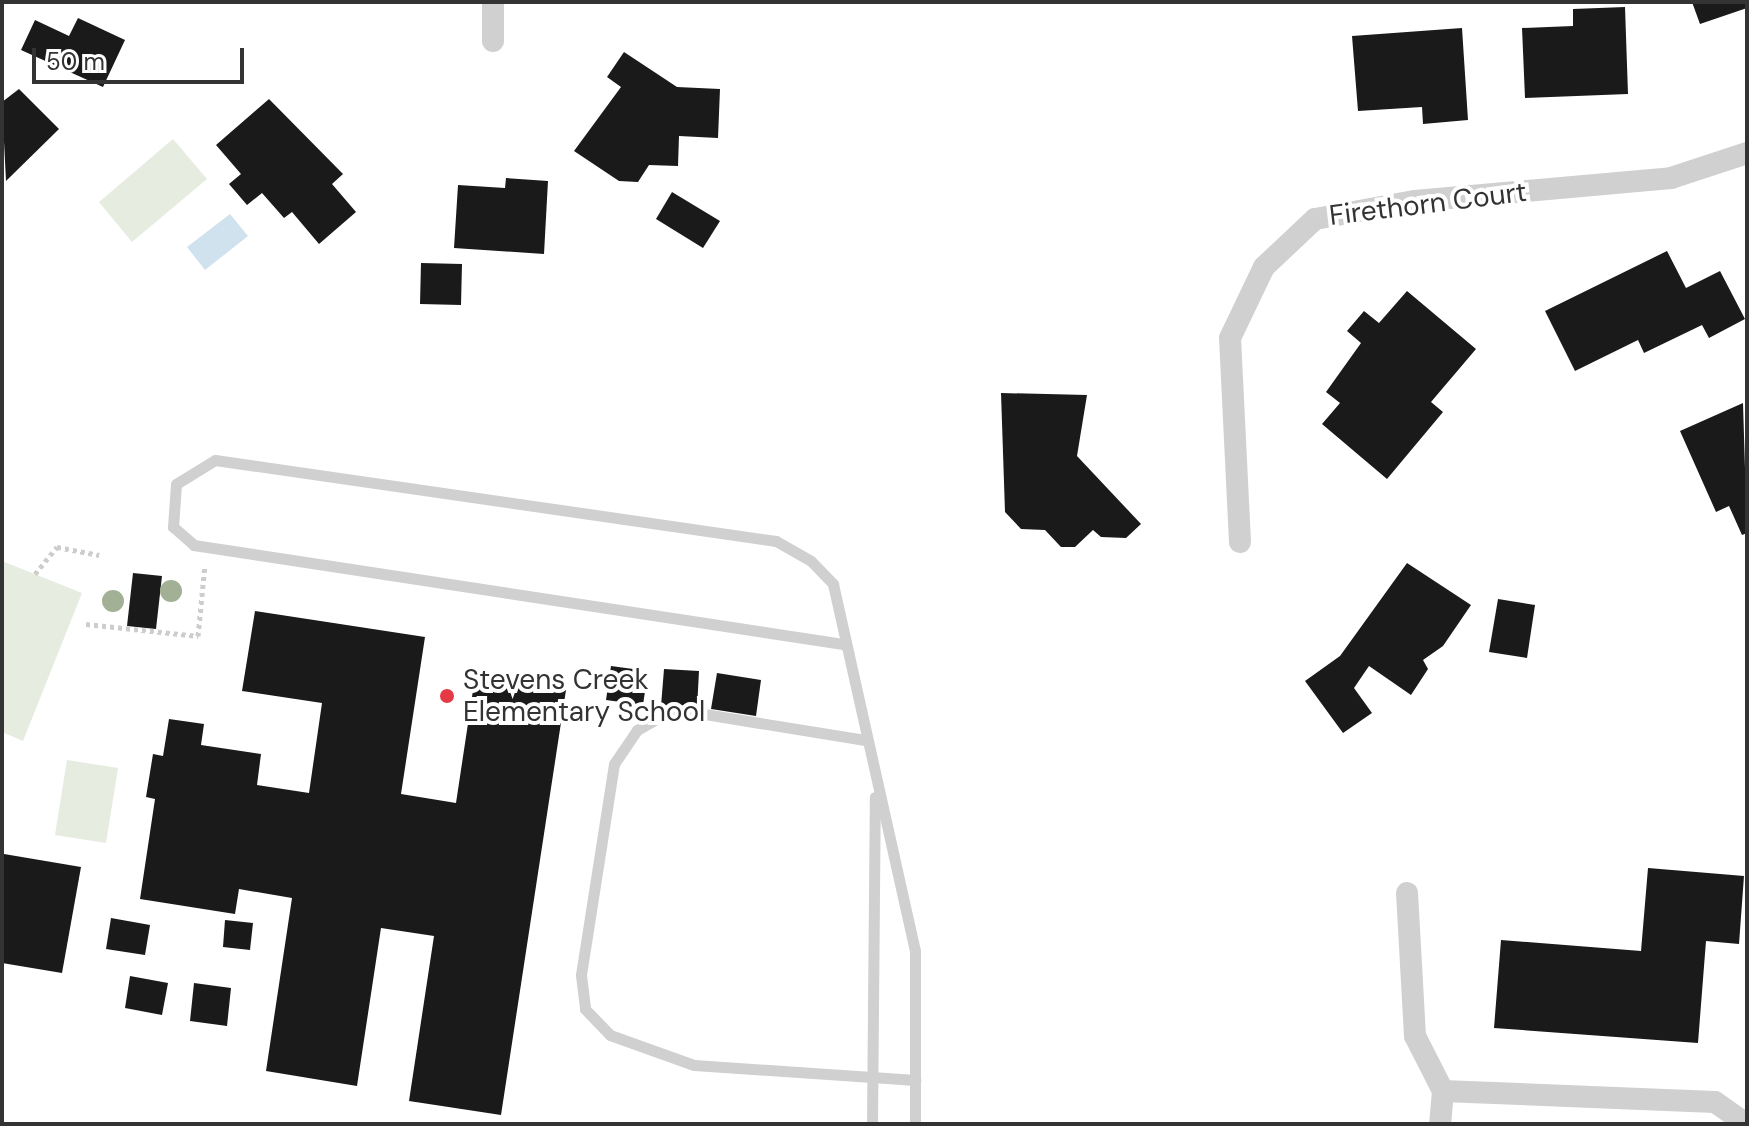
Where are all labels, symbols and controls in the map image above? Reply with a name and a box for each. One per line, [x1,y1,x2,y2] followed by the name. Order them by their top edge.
[36,32,248,82] scale bar
[46,46,105,77] text: 50 m
[1327,175,1529,233] street label: Firethorn Court
[463,663,705,729] place label: Stevens Creek Elementary School
[438,687,456,705] marker: Stevens Creek Elementary School

